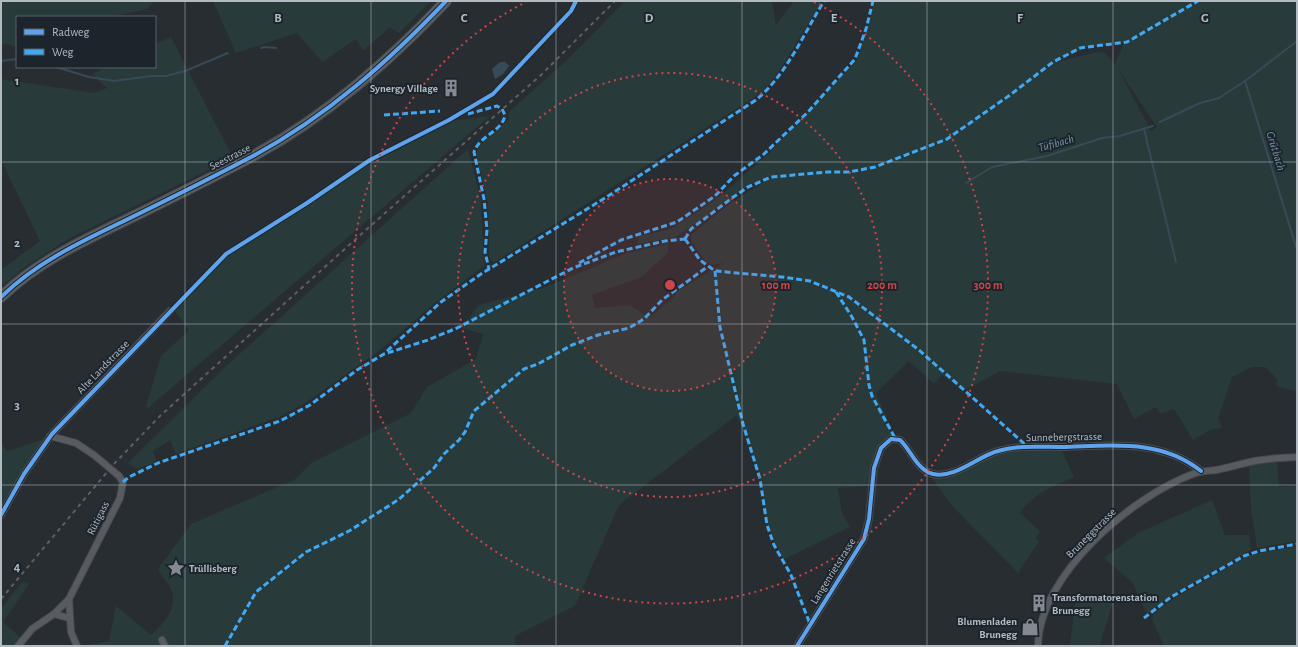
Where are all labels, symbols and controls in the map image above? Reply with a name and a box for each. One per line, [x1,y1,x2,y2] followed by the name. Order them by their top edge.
[274,12,282,25] text: B
[461,12,468,25] text: C
[645,12,654,25] text: D
[831,12,838,25] text: E
[1017,12,1024,25] text: F
[1201,12,1209,25] text: G
[16,16,156,68] legend
[52,26,89,38] text: Radweg
[52,46,74,58] text: Weg
[15,75,19,88] text: 1
[441,78,461,98] building icon: Synergy Village
[370,83,438,94] place label: Synergy Village
[1264,130,1288,172] water label: Grütbach
[1037,132,1075,154] water label: Tüfibach
[208,142,252,172] street label: Seestrasse
[14,237,20,250] text: 2
[663,278,677,292] centre of rings
[762,279,790,291] text: 100 m
[867,279,897,291] text: 200 m
[973,279,1003,291] text: 300 m
[75,338,131,396] street label: Alte Landstrasse
[14,399,20,412] text: 3
[1026,431,1102,443] street label: Sunnebergstrasse
[85,499,111,537] street label: Rütigass
[1064,506,1118,560] street label: Bruneggstrasse
[808,536,858,606] street label: Langenrietstrasse
[166,558,186,578] place icon: Trüllisberg
[14,561,21,574] text: 4
[189,563,237,574] place label: Trüllisberg
[1052,592,1158,616] place label: Transformatorenstation Brunegg
[1029,593,1049,613] building icon: Transformatorenstation Brunegg
[957,616,1017,640] place label: Blumenladen Brunegg
[1020,617,1040,637] shop icon: Blumenladen Brunegg

